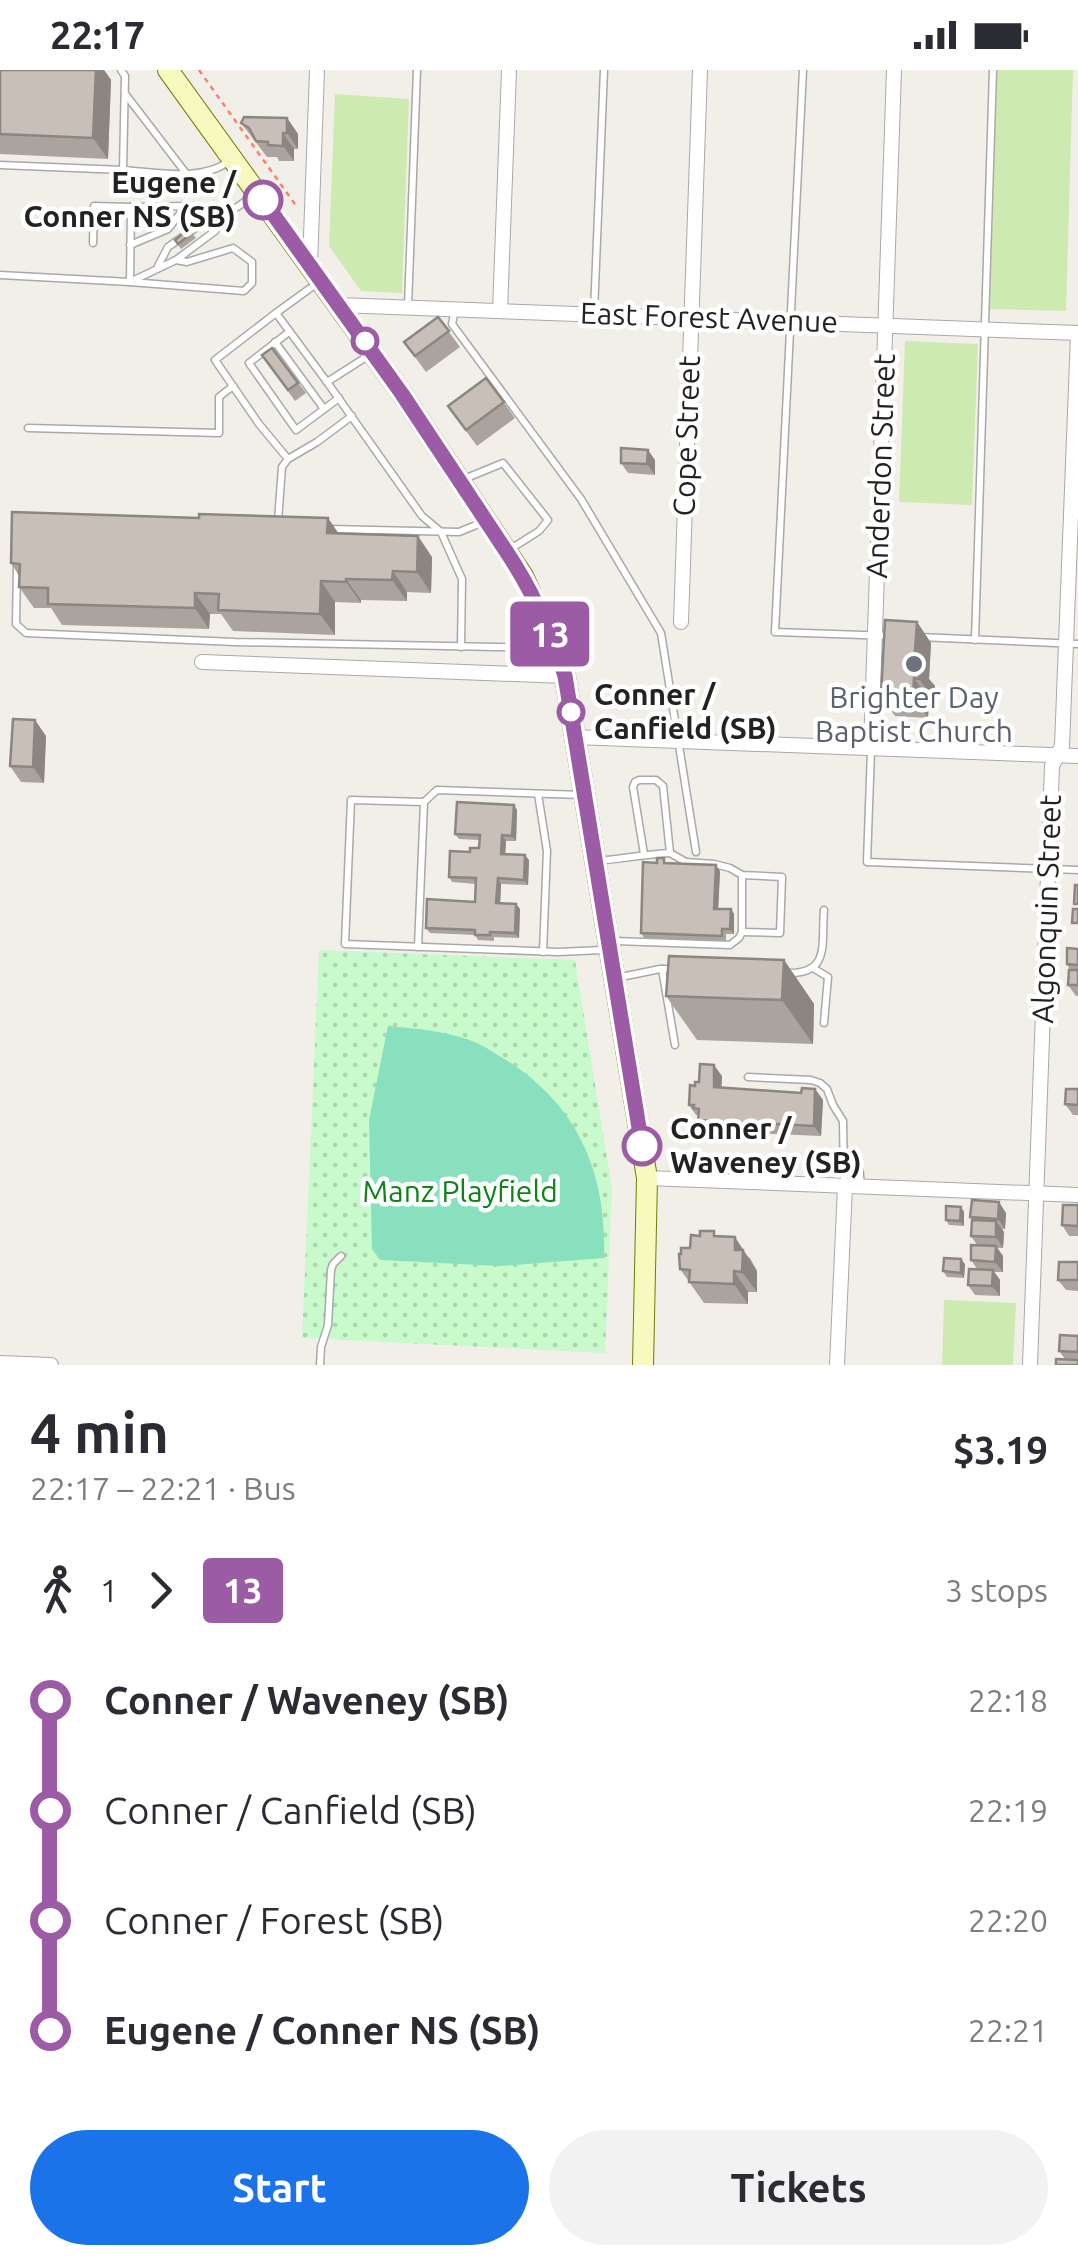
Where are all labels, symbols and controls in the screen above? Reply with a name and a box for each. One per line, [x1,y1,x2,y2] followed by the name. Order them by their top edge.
[50,14,145,56] text: 22:17
[23,165,237,233] place label: Eugene / Conner NS (SB)
[244,181,282,219] marker: Eugene / Conner NS (SB)
[580,296,838,338] street label: East Forest Avenue
[352,328,378,354] unlabelled marker
[859,353,901,579] street label: Anderdon Street
[666,355,706,517] street label: Cope Street
[505,602,595,666] line badge: 13
[530,614,570,654] text: 13
[903,653,925,675] marker: Brighter Day Baptist Church
[594,677,777,745] place label: Conner / Canfield (SB)
[815,680,1013,748] place label: Brighter Day Baptist Church
[558,699,584,725] marker: Conner / Canfield (SB)
[1025,794,1067,1024] street label: Algonquin Street
[670,1111,862,1179] place label: Conner / Waveney (SB)
[623,1127,661,1165] marker: Conner / Waveney (SB)
[362,1174,558,1208] park label: Manz Playfield
[30,1402,169,1463] text: 4 min
[953,1429,1048,1471] text: $3.19
[30,1470,296,1506] text: 22:17 – 22:21 · Bus
[30,1563,85,1618] icon: walk
[133,1563,188,1618] icon: forward
[223,1570,263,1610] text: 13
[100,1572,118,1608] text: 1
[945,1572,1048,1608] text: 3 stops
[104,1679,509,1721] text: Conner / Waveney (SB)
[968,1682,1048,1718] text: 22:18
[104,1789,477,1831] text: Conner / Canfield (SB)
[968,1792,1048,1828] text: 22:19
[104,1899,445,1941] text: Conner / Forest (SB)
[968,1902,1048,1938] text: 22:20
[104,2009,540,2051] text: Eugene / Conner NS (SB)
[968,2012,1048,2048] text: 22:21
[30,2130,529,2245] button: Start
[549,2130,1048,2245] button: Tickets

